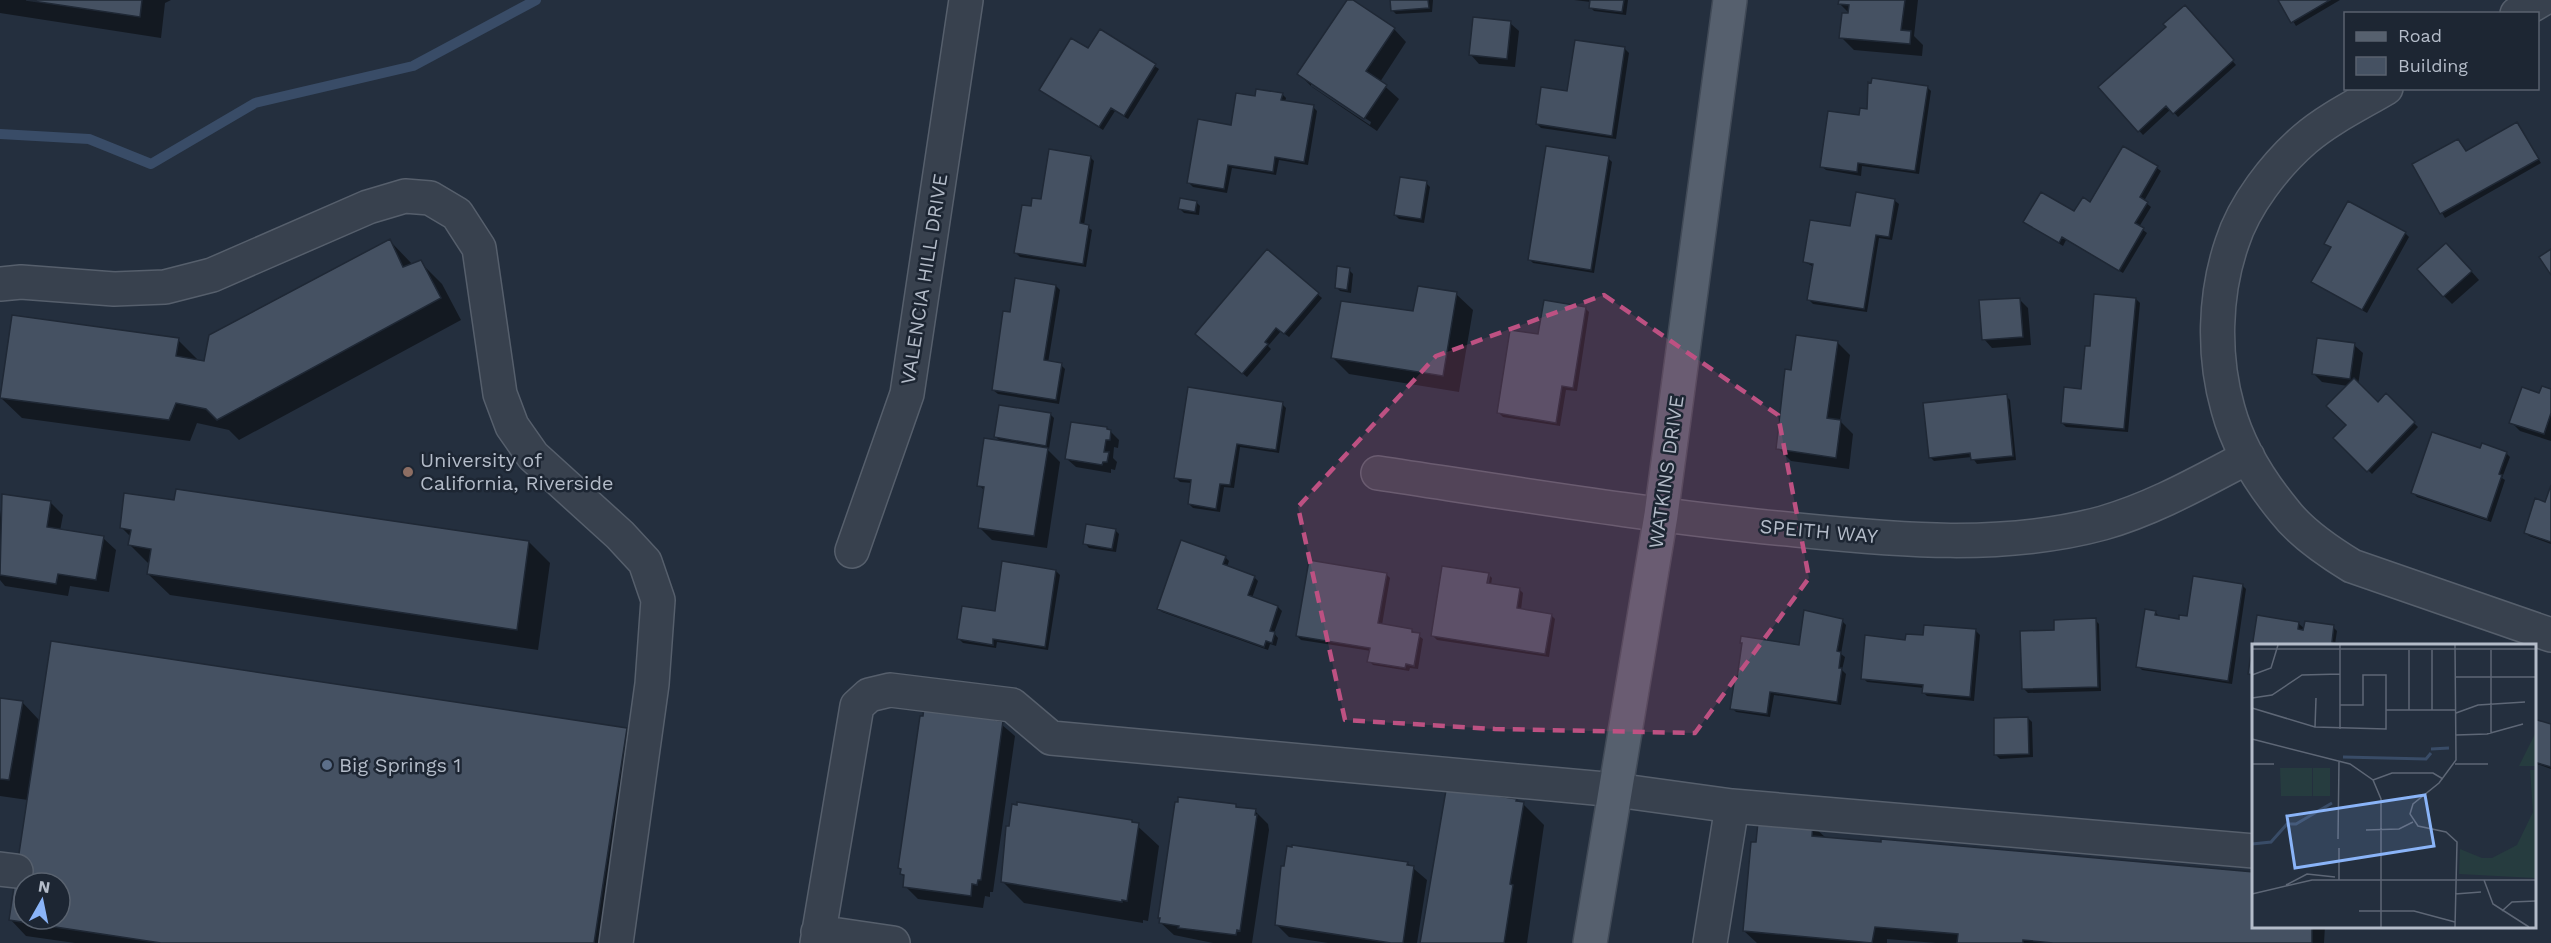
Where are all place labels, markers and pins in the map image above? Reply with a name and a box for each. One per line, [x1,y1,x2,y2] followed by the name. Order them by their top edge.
[420,448,614,495] place label: University of California, Riverside
[401,465,415,479] marker: University of California, Riverside
[339,753,461,777] place label: Big Springs 1
[320,758,334,772] marker: Big Springs 1

